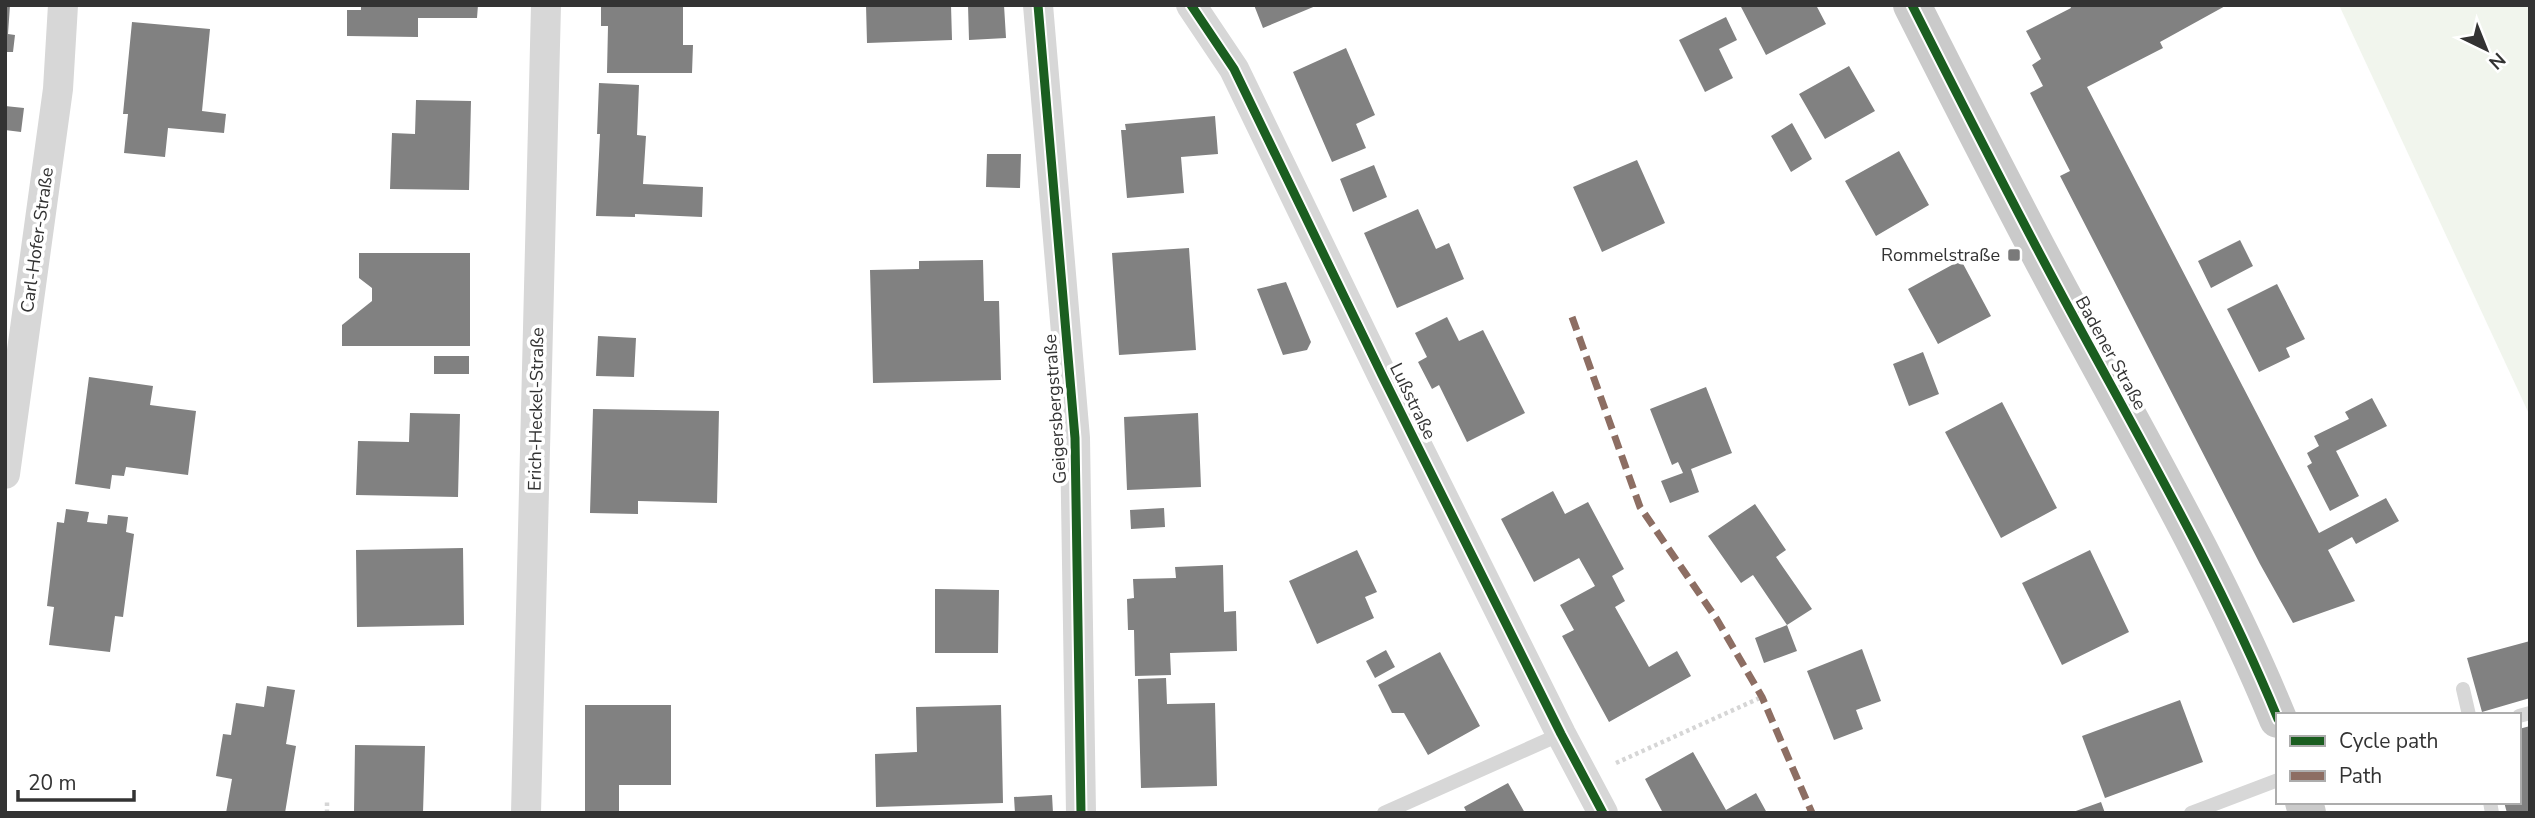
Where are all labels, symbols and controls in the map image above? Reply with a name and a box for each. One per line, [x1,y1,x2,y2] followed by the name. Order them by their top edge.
[2451,14,2521,84] north arrow
[2483,46,2511,75] text: N
[15,166,59,314] street label: Carl-Hofer-Straße
[1881,243,2000,267] place label: Rommelstraße
[2006,247,2022,263] marker: Rommelstraße
[2070,292,2152,414] street label: Badener Straße
[523,327,549,491] street label: Erich-Heckel-Straße
[1038,333,1072,485] street label: Geigersbergstraße
[1384,359,1442,443] street label: Lußstraße
[2276,713,2521,804] legend
[2339,727,2438,755] text: Cycle path
[18,758,133,802] scale bar
[2339,762,2382,790] text: Path
[28,769,77,797] text: 20 m

